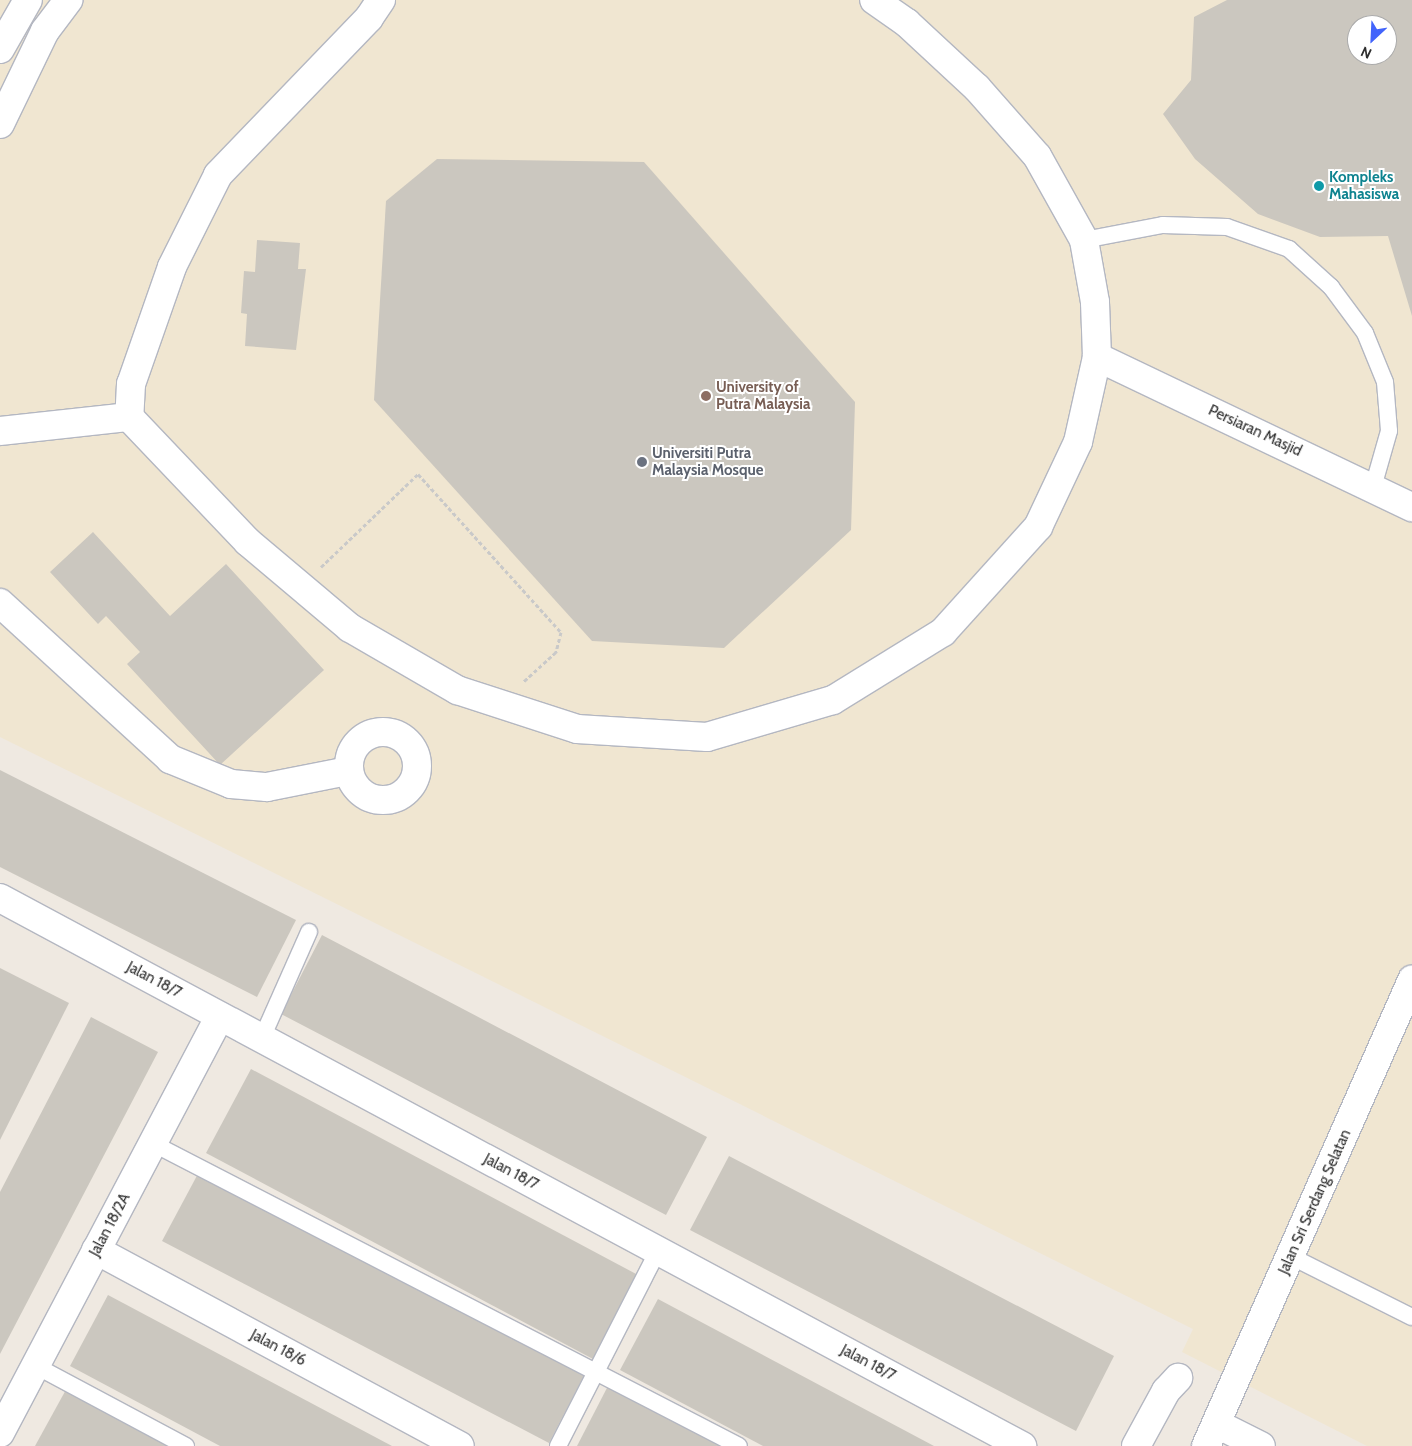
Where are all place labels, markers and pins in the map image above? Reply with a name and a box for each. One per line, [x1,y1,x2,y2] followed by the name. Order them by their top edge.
[1329,168,1399,203] place label: Kompleks Mahasiswa
[1313,180,1325,192] marker: Kompleks Mahasiswa
[716,378,810,413] place label: University of Putra Malaysia
[700,390,712,402] marker: University of Putra Malaysia
[652,444,764,479] place label: Universiti Putra Malaysia Mosque
[636,456,648,468] marker: Universiti Putra Malaysia Mosque

